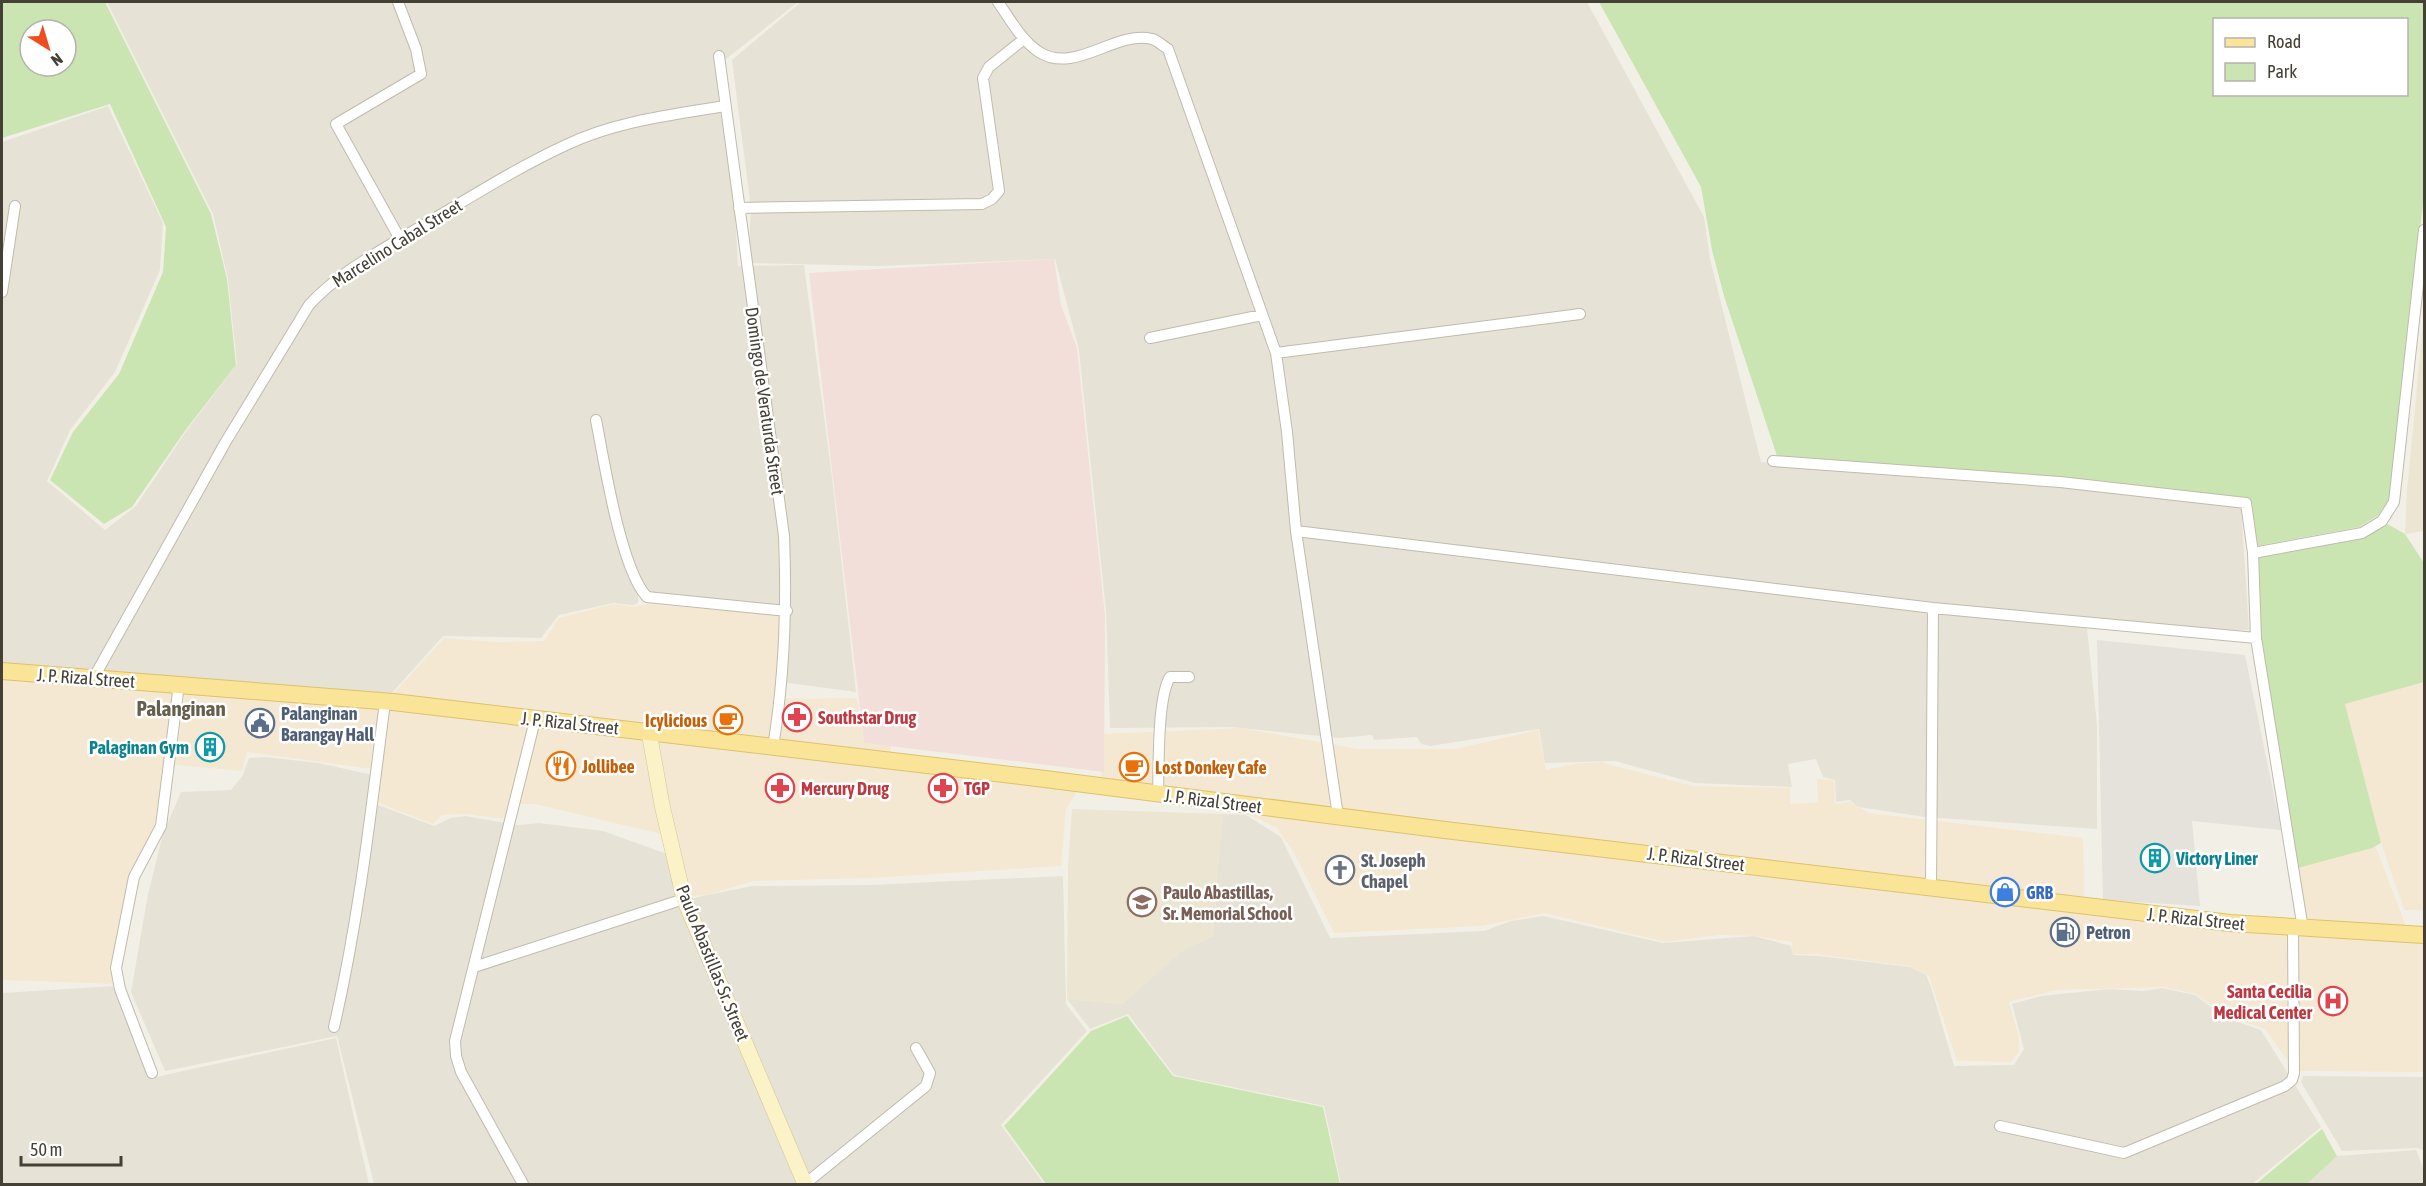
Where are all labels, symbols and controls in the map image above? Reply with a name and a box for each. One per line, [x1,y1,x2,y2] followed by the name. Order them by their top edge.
[18,18,78,78] north arrow
[2213,18,2408,96] legend
[2267,31,2301,52] text: Road
[48,50,66,70] text: N
[2267,61,2297,82] text: Park
[328,195,466,291] street label: Marcelino Cabal Street
[741,306,789,496] street label: Domingo de Veraturda Street
[36,664,136,692] street label: J. P. Rizal Street
[136,696,226,720] district label: Palanginan
[781,701,813,733] pharmacy icon: Southstar Drug
[281,703,374,745] place label: Palanginan Barangay Hall
[712,704,744,736] cafe icon: Icylicious
[244,707,276,739] public building icon: Palanginan Barangay Hall
[520,707,620,739] street label: J. P. Rizal Street
[818,707,916,728] place label: Southstar Drug
[645,710,708,731] place label: Icylicious
[194,731,226,763] building icon: Palaginan Gym
[89,737,189,758] place label: Palaginan Gym
[545,750,577,782] restaurant icon: Jollibee
[1118,751,1150,783] cafe icon: Lost Donkey Cafe
[581,756,635,777] place label: Jollibee
[1155,757,1267,778] place label: Lost Donkey Cafe
[764,772,796,804] pharmacy icon: Mercury Drug
[927,772,959,804] pharmacy icon: TGP
[801,778,889,799] place label: Mercury Drug
[964,778,990,799] place label: TGP
[1163,785,1263,817] street label: J. P. Rizal Street
[2139,842,2171,874] building icon: Victory Liner
[1646,843,1746,875] street label: J. P. Rizal Street
[2175,848,2258,869] place label: Victory Liner
[1361,850,1426,892] place label: St. Joseph Chapel
[1324,854,1356,886] church icon: St. Joseph Chapel
[1989,876,2021,908] shop icon: GRB
[672,882,754,1044] street label: Paulo Abastillas Sr. Street
[1163,882,1292,924] place label: Paulo Abastillas, Sr. Memorial School
[2026,882,2054,903] place label: GRB
[1126,886,1158,918] school or university icon: Paulo Abastillas, Sr. Memorial School
[2146,903,2246,935] street label: J. P. Rizal Street
[2049,916,2081,948] fuel station icon: Petron
[2086,922,2131,943] place label: Petron
[2213,981,2313,1023] place label: Santa Cecilia Medical Center
[2317,985,2349,1017] hospital icon: Santa Cecilia Medical Center
[21,1129,122,1167] scale bar
[30,1139,62,1160] text: 50 m

